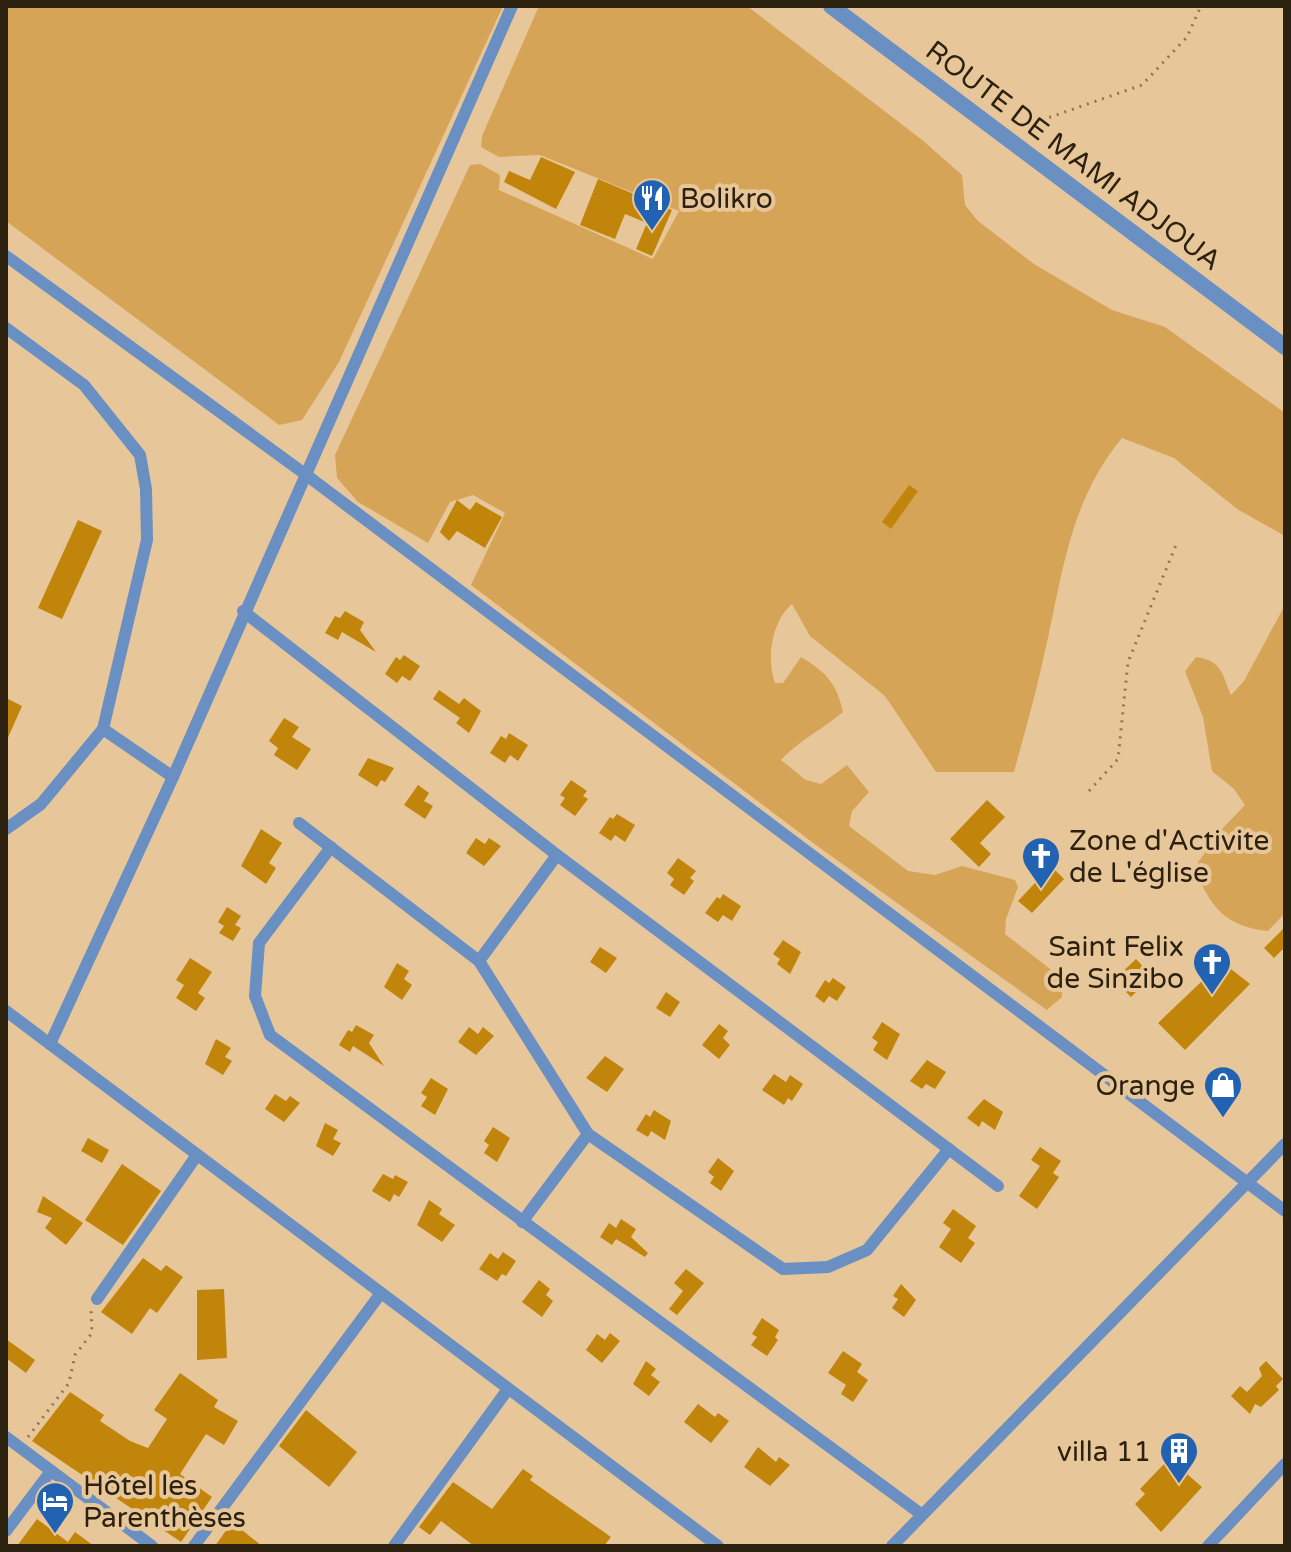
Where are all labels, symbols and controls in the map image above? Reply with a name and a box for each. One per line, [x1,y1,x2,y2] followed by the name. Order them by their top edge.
[919,34,1228,278] street label: ROUTE DE MAMI ADJOUA
[631,177,673,232] restaurant icon: Bolikro
[680,182,773,216] place label: Bolikro
[1069,824,1269,890] place label: Zone d'Activite de L'église
[1020,835,1062,890] church icon: Zone d'Activite de L'église
[1047,930,1184,996] place label: Saint Felix de Sinzibo
[1191,941,1233,996] church icon: Saint Felix de Sinzibo
[1202,1064,1244,1119] shop icon: Orange
[1095,1069,1195,1103] place label: Orange
[1158,1430,1200,1485] building icon: villa 11
[1057,1435,1151,1469] place label: villa 11
[83,1469,246,1535] place label: Hôtel les Parenthèses
[34,1480,76,1535] hotel icon: Hôtel les Parenthèses

